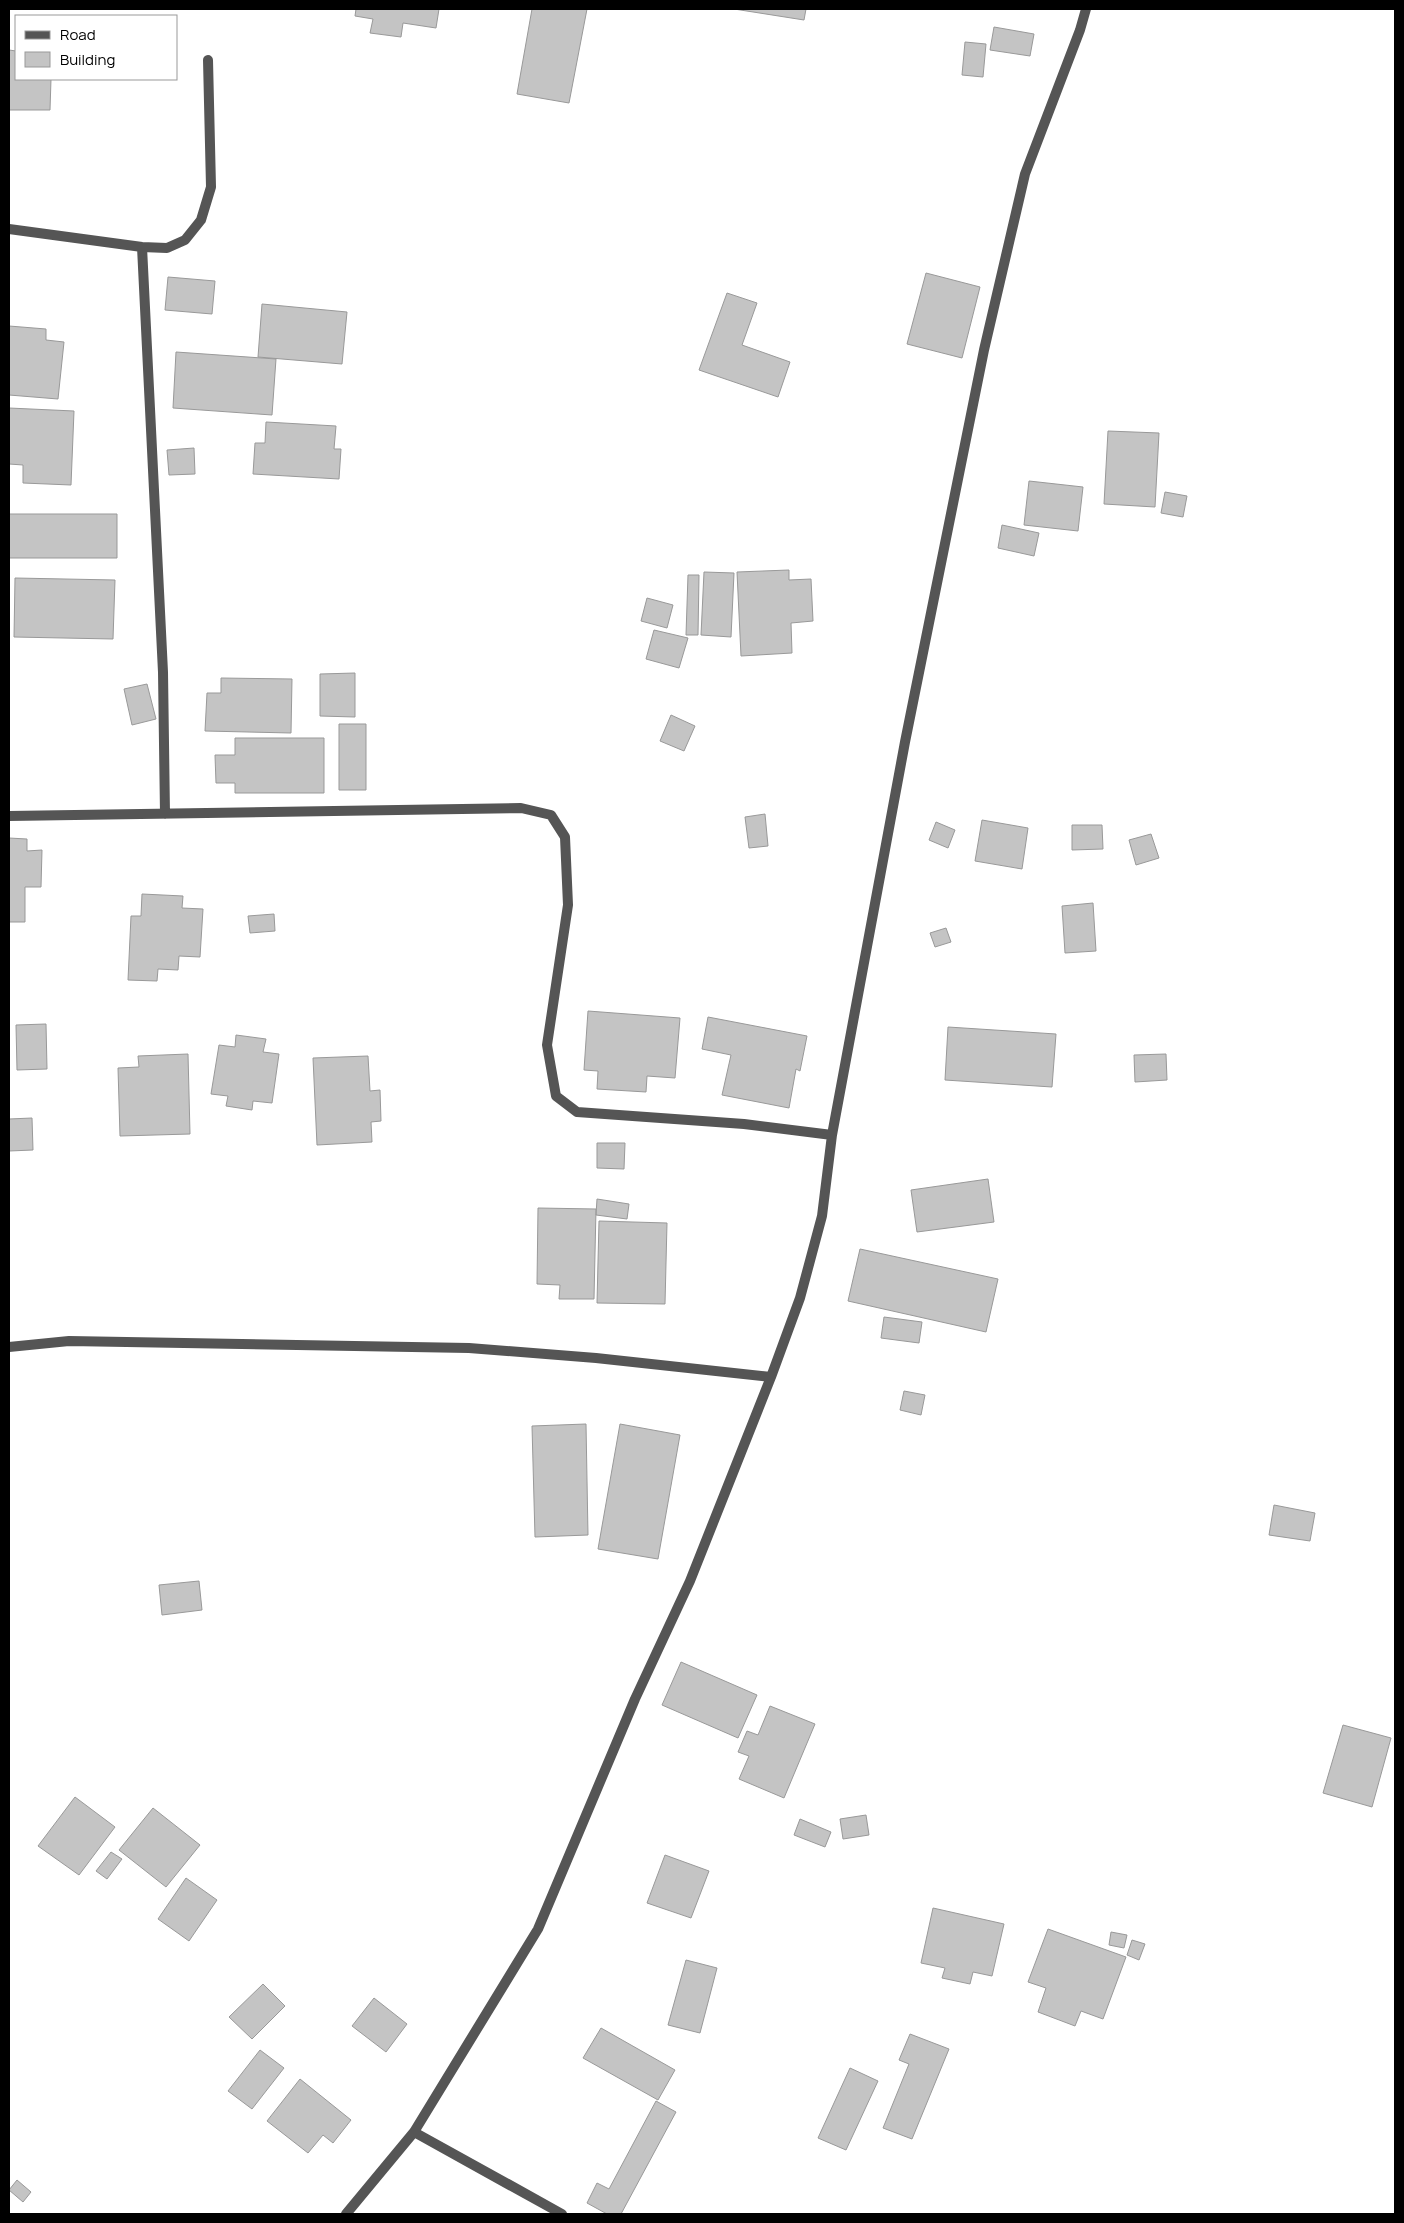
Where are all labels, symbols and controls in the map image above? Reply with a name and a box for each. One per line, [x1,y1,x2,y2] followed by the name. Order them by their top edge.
[15,15,178,80] legend
[60,24,96,45] text: Road
[60,49,115,70] text: Building

